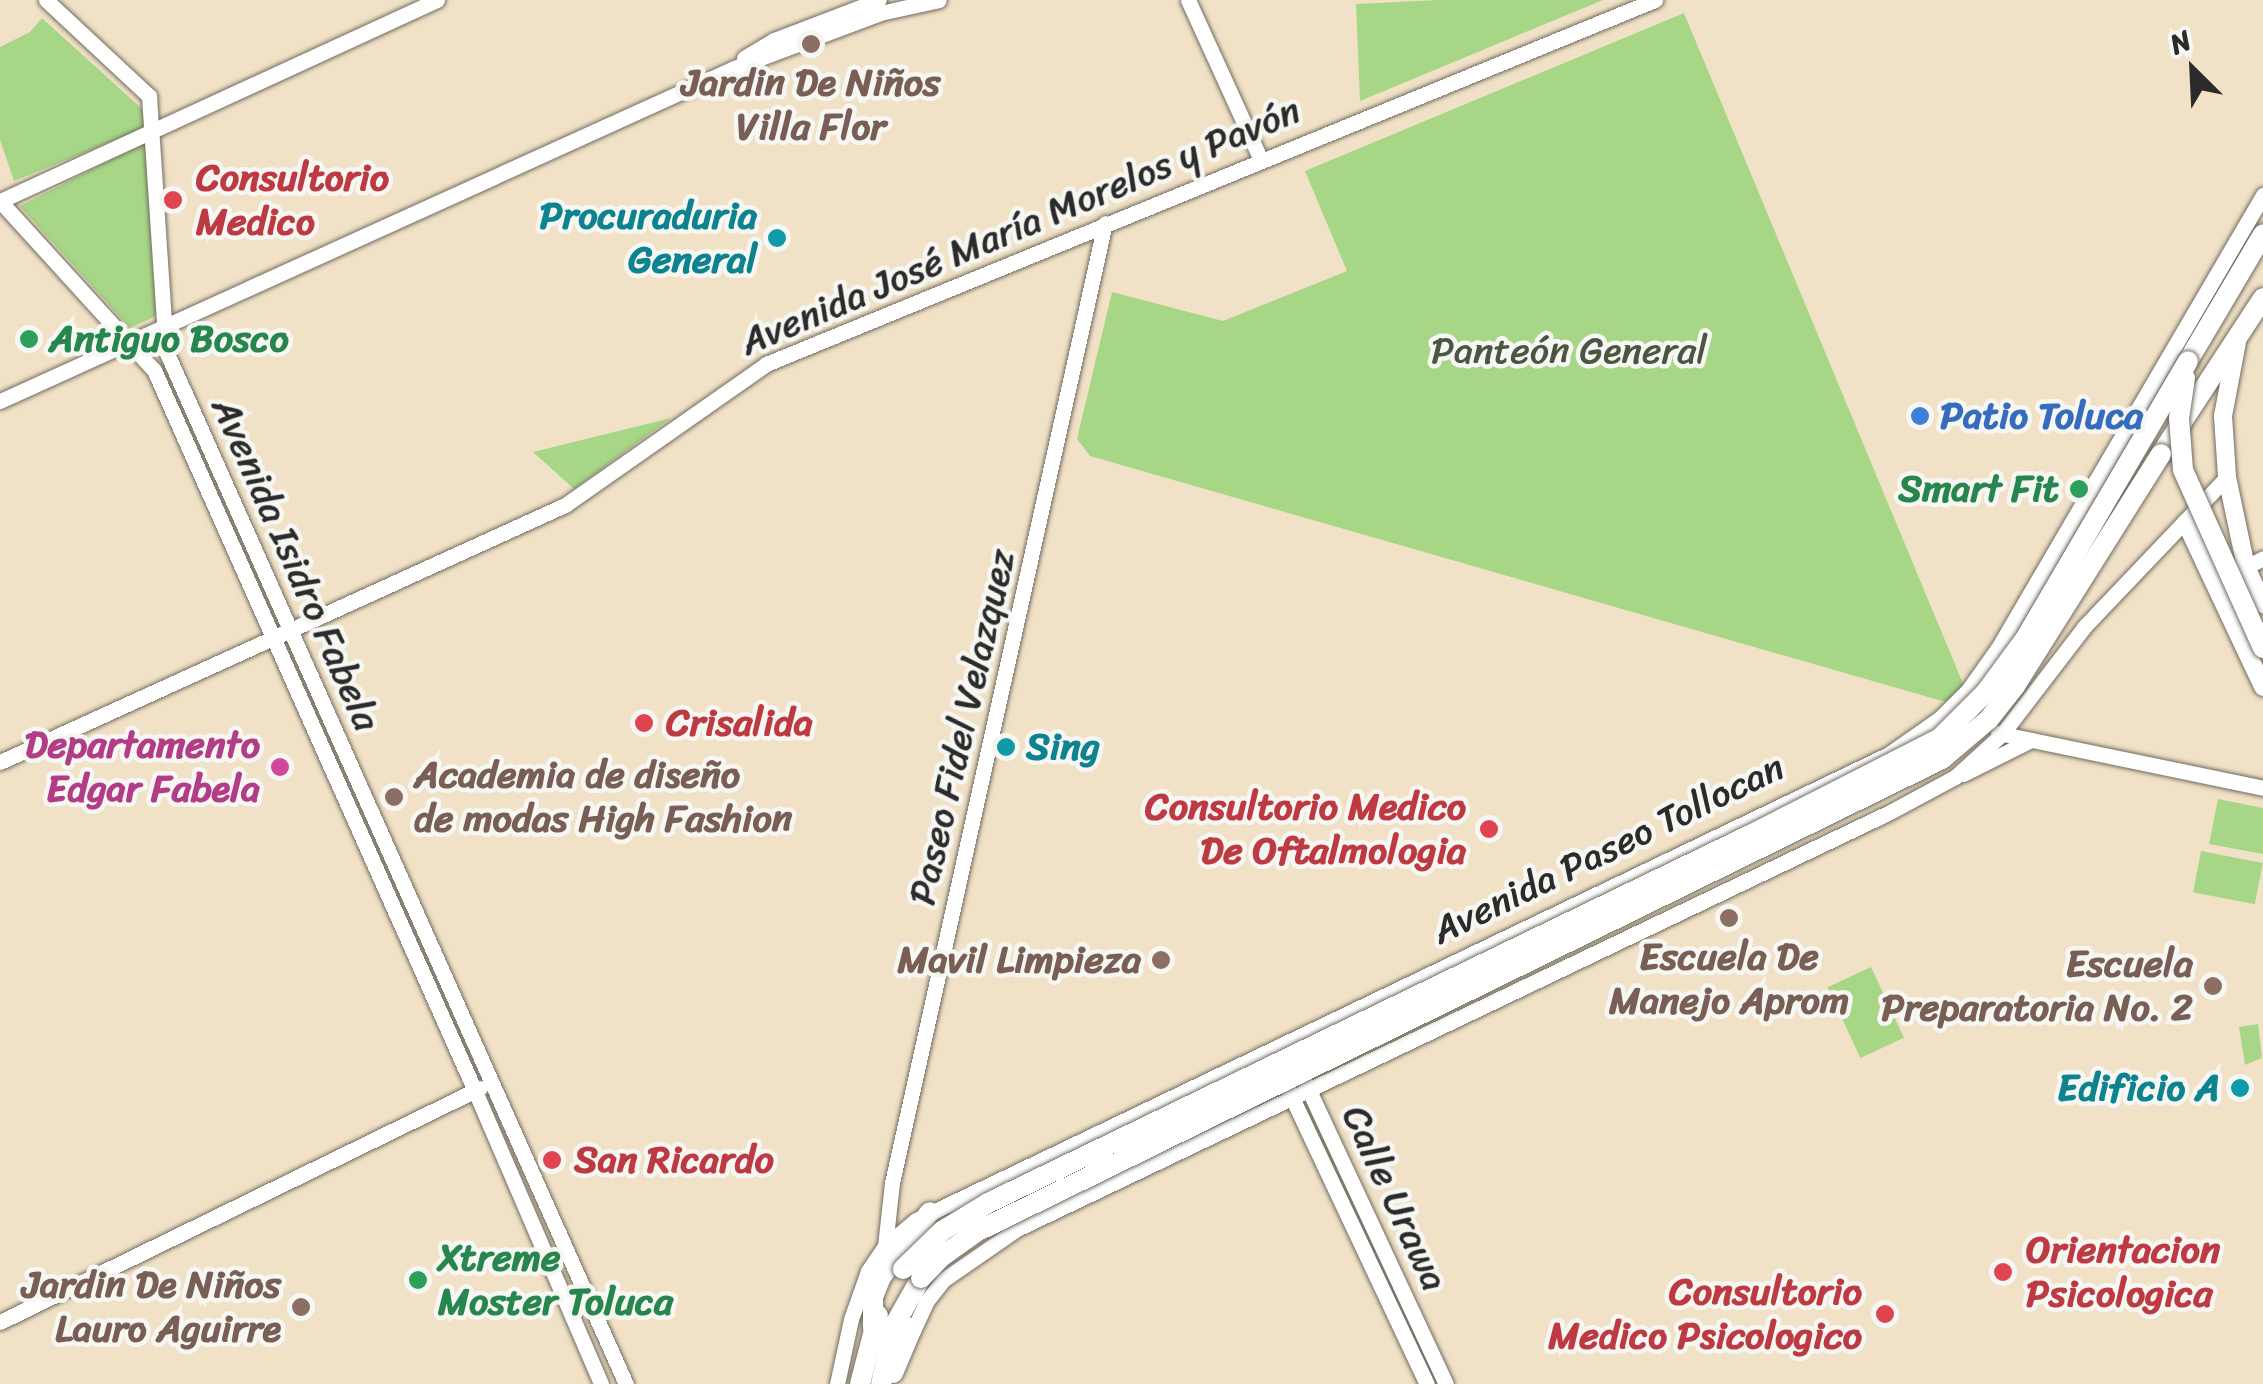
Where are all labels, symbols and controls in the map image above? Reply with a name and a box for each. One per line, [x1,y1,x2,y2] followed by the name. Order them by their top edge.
[2162,16,2199,68] text: N
[2143,20,2243,120] north arrow
[800,33,822,55] marker: Jardin De Niños Villa Flor
[681,60,941,150] place label: Jardin De Niños Villa Flor
[735,88,1305,364] street label: Avenida José María Morelos y Pavón
[196,155,389,244] place label: Consultorio Medico
[160,187,186,213] marker: Consultorio Medico
[540,193,757,282] place label: Procuraduria General
[766,227,788,249] marker: Procuraduria General
[49,316,289,362] place label: Antiguo Bosco
[18,328,40,350] marker: Antiguo Bosco
[1430,328,1708,374] park label: Panteón General
[202,390,390,738] street label: Avenida Isidro Fabela
[1940,393,2144,439] place label: Patio Toluca
[1909,405,1931,427] marker: Patio Toluca
[1898,466,2059,512] place label: Smart Fit
[2068,478,2090,500] marker: Smart Fit
[899,545,1025,909] street label: Paseo Fidel Velazquez
[666,700,813,746] place label: Crisalida
[631,710,657,736] marker: Crisalida
[25,722,260,812] place label: Departamento Edgar Fabela
[1026,724,1100,770] place label: Sing
[995,736,1017,758] marker: Sing
[1424,744,1792,954] street label: Avenida Paseo Tollocan
[414,752,790,842] place label: Academia de diseño de modas High Fashion
[269,756,291,778] marker: Departamento Edgar Fabela
[1144,784,1466,874] place label: Consultorio Medico De Oftalmologia
[383,786,405,808] marker: Academia de diseño de modas High Fashion
[1476,816,1502,842] marker: Consultorio Medico De Oftalmologia
[1718,907,1740,929] marker: Escuela De Manejo Aprom
[1609,934,1849,1024] place label: Escuela De Manejo Aprom
[899,937,1141,983] place label: Mavil Limpieza
[1881,941,2193,1030] place label: Escuela Preparatoria No. 2
[1150,949,1172,971] marker: Mavil Limpieza
[2202,975,2224,997] marker: Escuela Preparatoria No. 2
[2057,1065,2220,1111] place label: Edificio A
[2229,1077,2251,1099] marker: Edificio A
[1332,1098,1458,1298] street label: Calle Urawa
[574,1137,773,1183] place label: San Ricardo
[539,1147,565,1173] marker: San Ricardo
[2026,1227,2220,1316] place label: Orientacion Psicologica
[438,1235,674,1324] place label: Xtreme Moster Toluca
[1990,1259,2016,1285] marker: Orientacion Psicologica
[21,1262,281,1352] place label: Jardin De Niños Lauro Aguirre
[407,1269,429,1291] marker: Xtreme Moster Toluca
[1546,1269,1862,1358] place label: Consultorio Medico Psicologico
[290,1296,312,1318] marker: Jardin De Niños Lauro Aguirre
[1872,1301,1898,1327] marker: Consultorio Medico Psicologico

